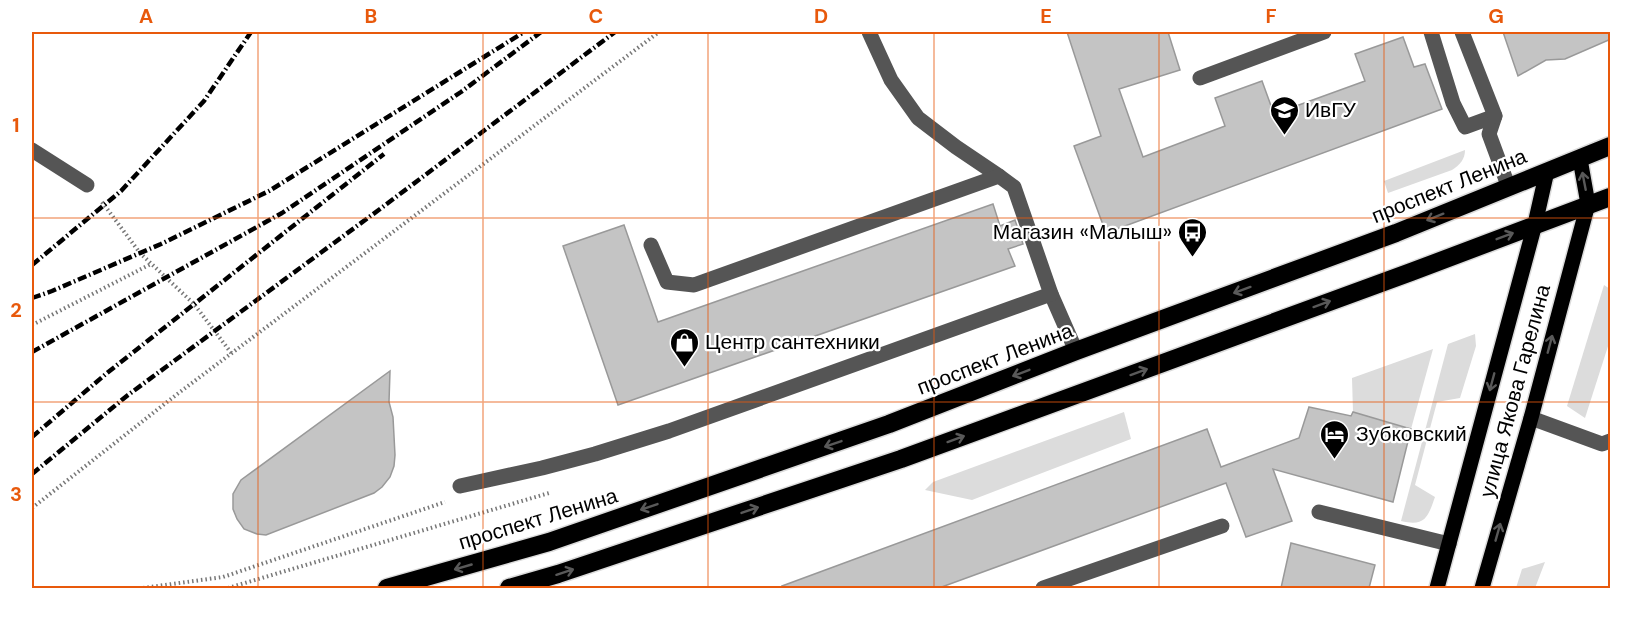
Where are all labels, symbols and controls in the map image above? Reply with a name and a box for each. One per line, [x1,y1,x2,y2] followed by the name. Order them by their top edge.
[139,3,153,29] text: A
[365,3,377,29] text: B
[589,3,603,29] text: C
[814,3,828,29] text: D
[1040,3,1052,29] text: E
[1265,3,1277,29] text: F
[1488,3,1504,29] text: G
[1268,94,1300,136] school or university icon: ИвГУ
[1305,96,1357,124] place label: ИвГУ
[12,112,20,138] text: 1
[1367,142,1531,230] street label: проспект Ленина
[1578,172,1589,192] one-way arrow
[1426,213,1445,224] one-way arrow
[1177,216,1209,258] bus stop icon: Магазин «Малыш»
[993,218,1172,246] place label: Магазин «Малыш»
[1495,229,1513,240] one-way arrow
[1473,281,1557,501] street label: улица Якова Гарелина
[1234,285,1252,296] one-way arrow
[10,297,22,323] text: 2
[1312,298,1331,309] one-way arrow
[913,316,1077,402] street label: проспект Ленина
[668,326,700,368] shop icon: Центр сантехники
[705,328,880,356] place label: Центр сантехники
[1545,335,1557,354] one-way arrow
[1129,365,1148,376] one-way arrow
[1013,368,1031,379] one-way arrow
[1486,372,1498,391] one-way arrow
[1319,418,1351,460] hotel icon: Зубковский
[1356,420,1467,448] place label: Зубковский
[946,433,965,444] one-way arrow
[824,439,843,450] one-way arrow
[10,481,22,507] text: 3
[455,481,621,557] street label: проспект Ленина
[640,503,659,514] one-way arrow
[740,503,759,514] one-way arrow
[1493,523,1504,542] one-way arrow
[454,562,473,573] one-way arrow
[555,566,574,577] one-way arrow

